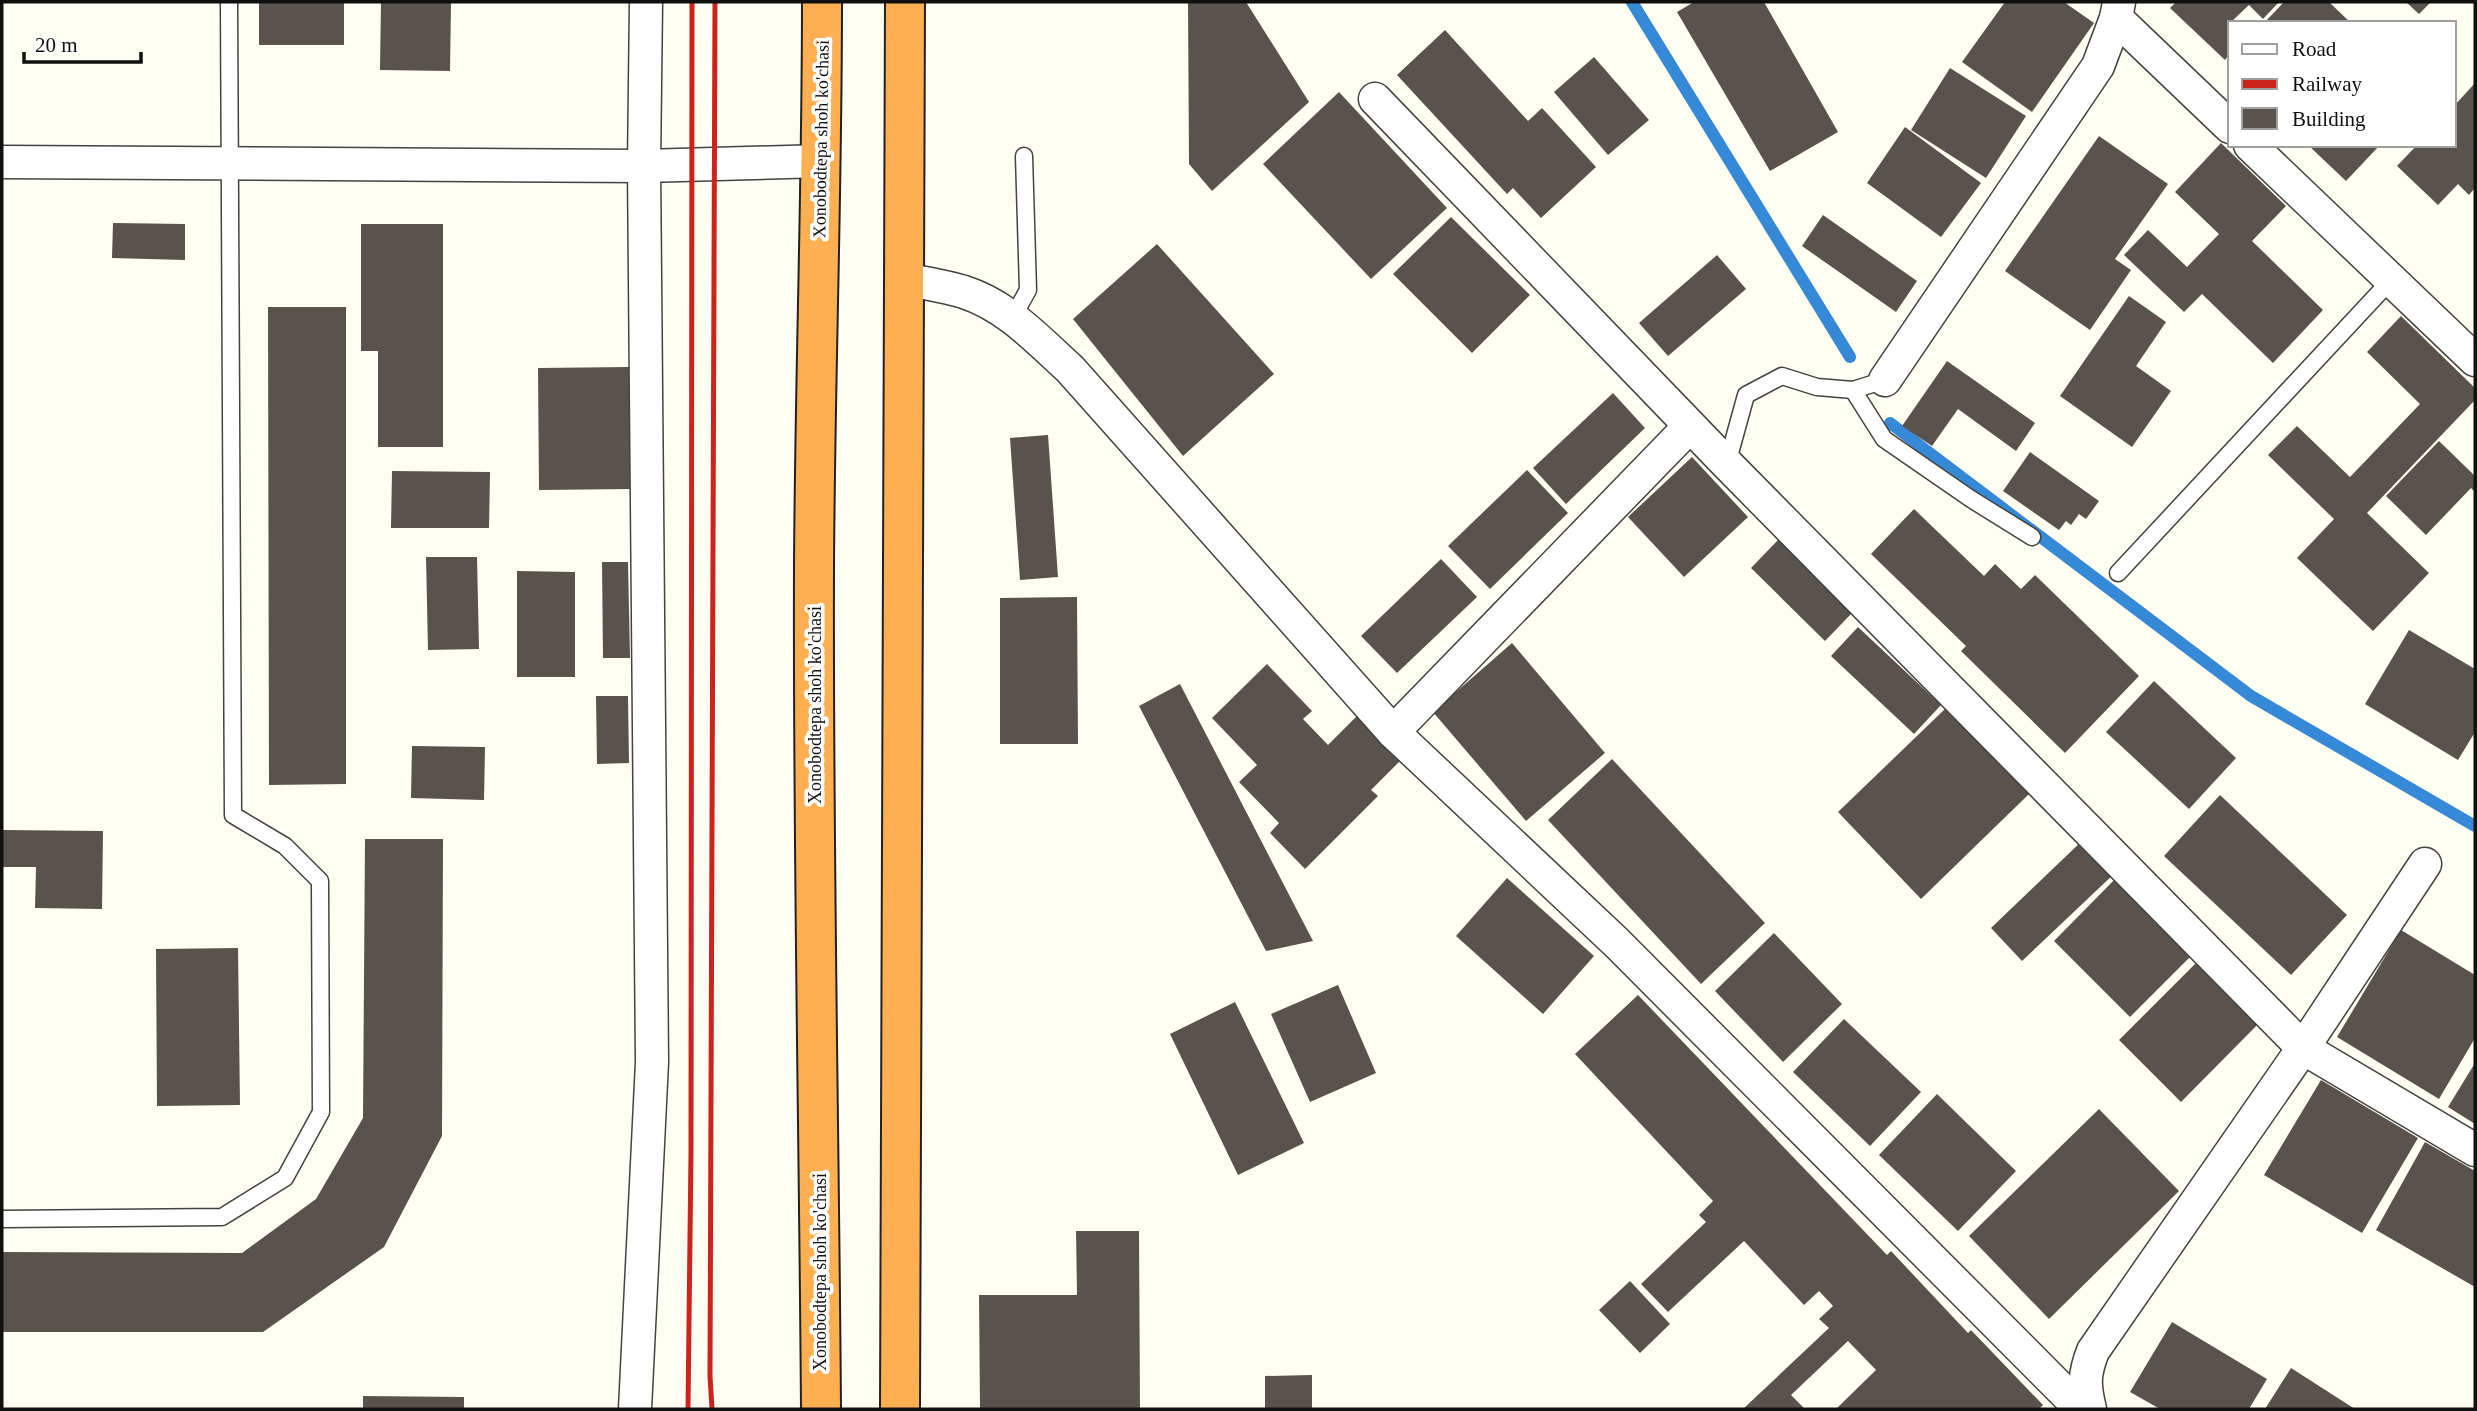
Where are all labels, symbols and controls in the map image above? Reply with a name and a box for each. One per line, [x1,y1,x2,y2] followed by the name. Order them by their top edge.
[24,21,142,65] scale bar
[2228,21,2456,147] legend
[35,33,78,57] text: 20 m
[2292,37,2337,61] text: Road
[809,40,833,238] street label: Xonobodtepa shoh ko'chasi
[2292,72,2362,96] text: Railway
[2292,107,2366,131] text: Building
[805,606,825,804] street label: Xonobodtepa shoh ko'chasi
[810,1173,830,1371] street label: Xonobodtepa shoh ko'chasi

